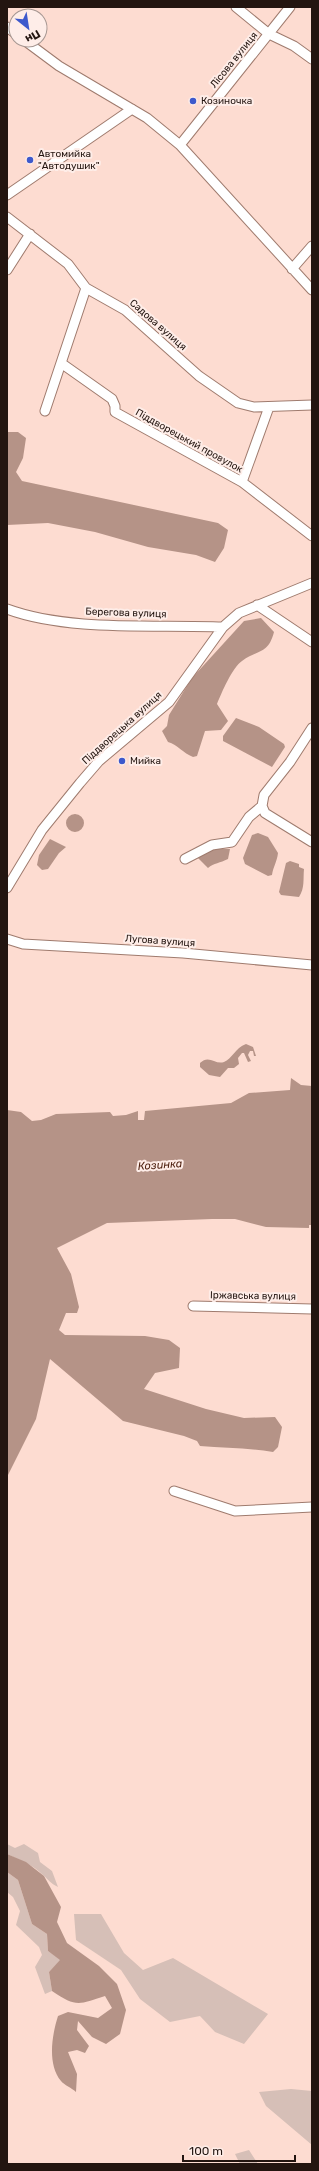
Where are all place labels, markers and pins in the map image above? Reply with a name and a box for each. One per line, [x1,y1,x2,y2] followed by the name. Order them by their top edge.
[201,95,252,107] place label: Козиночка
[188,96,198,106] marker: Козиночка
[38,148,100,172] place label: Автомийка "Автодушик"
[25,155,35,165] marker: Автомийка "Автодушик"
[130,755,161,767] place label: Мийка
[117,756,127,766] marker: Мийка

